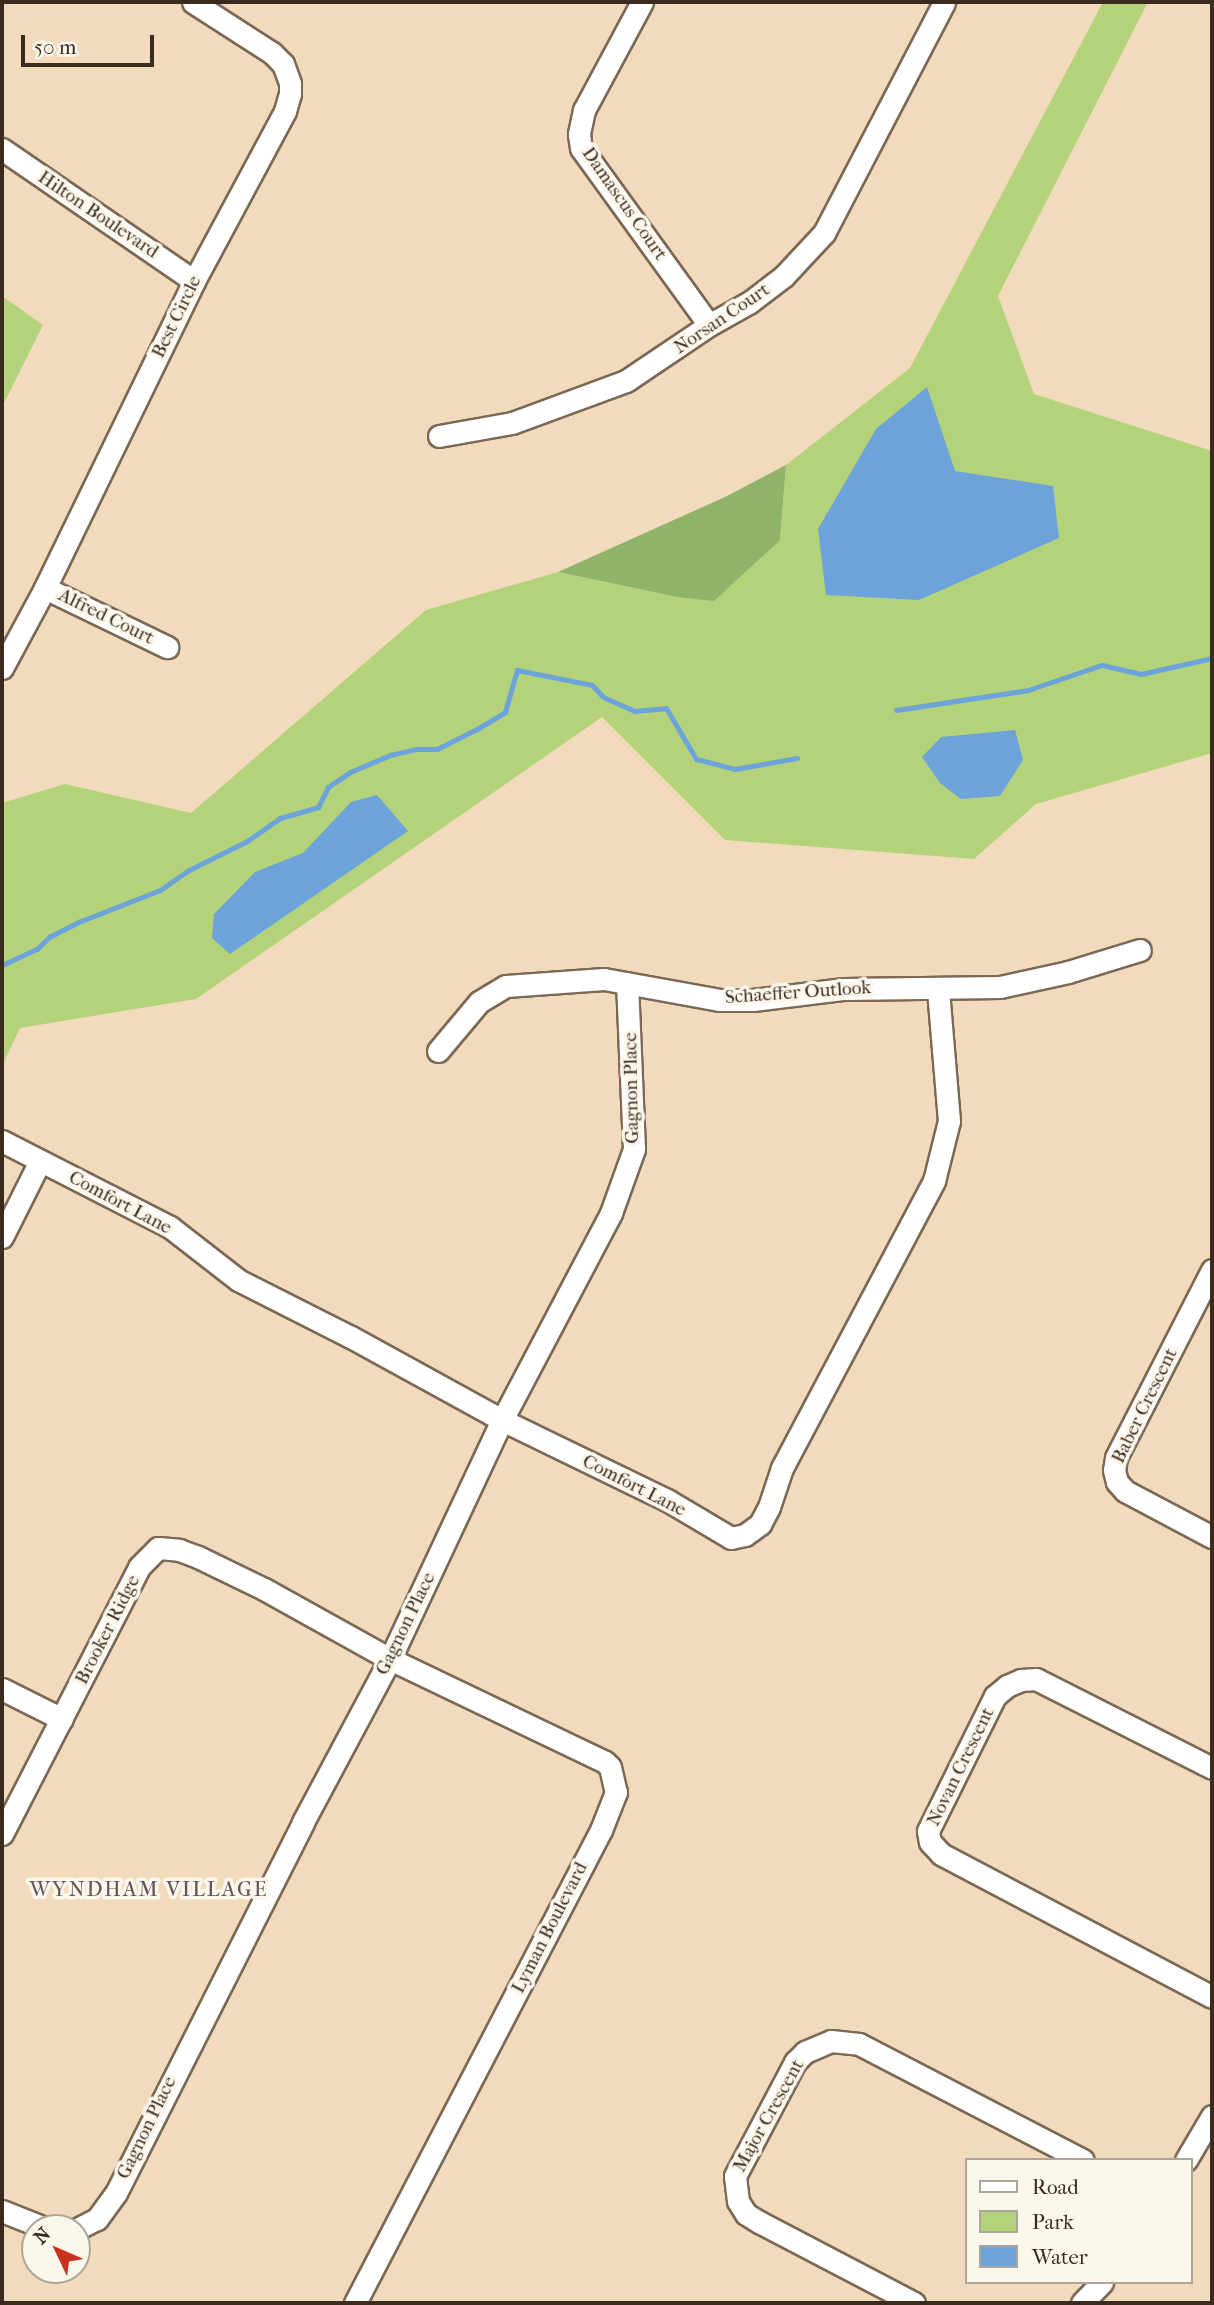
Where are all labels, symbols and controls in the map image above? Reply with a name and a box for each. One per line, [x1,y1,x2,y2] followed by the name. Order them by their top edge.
[24,21,158,65] scale bar
[34,35,77,59] text: 50 m
[576,143,672,265] street label: Damascus Court
[33,166,163,264] street label: Hilton Boulevard
[147,272,207,362] street label: Best Circle
[670,279,774,359] street label: Norsan Court
[54,584,158,650] street label: Alfred Court
[724,977,872,1009] street label: Schaeffer Outlook
[620,1032,644,1144] street label: Gagnon Place
[65,1166,175,1240] street label: Comfort Lane
[1107,1345,1183,1467] street label: Baber Crescent
[578,1450,690,1522] street label: Comfort Lane
[371,1569,441,1679] street label: Gagnon Place
[71,1572,145,1688] street label: Brooker Ridge
[922,1704,1000,1830] street label: Novan Crescent
[507,1859,593,1997] street label: Lyman Boulevard
[31,1876,267,1902] district label: WYNDHAM VILLAGE
[729,2056,809,2176] street label: Major Crescent
[112,2073,182,2183] street label: Gagnon Place
[965,2158,1193,2284] legend
[1032,2175,1079,2199] text: Road
[1032,2210,1074,2234] text: Park
[21,2214,91,2284] north arrow
[29,2223,55,2249] text: N
[1032,2245,1088,2269] text: Water

